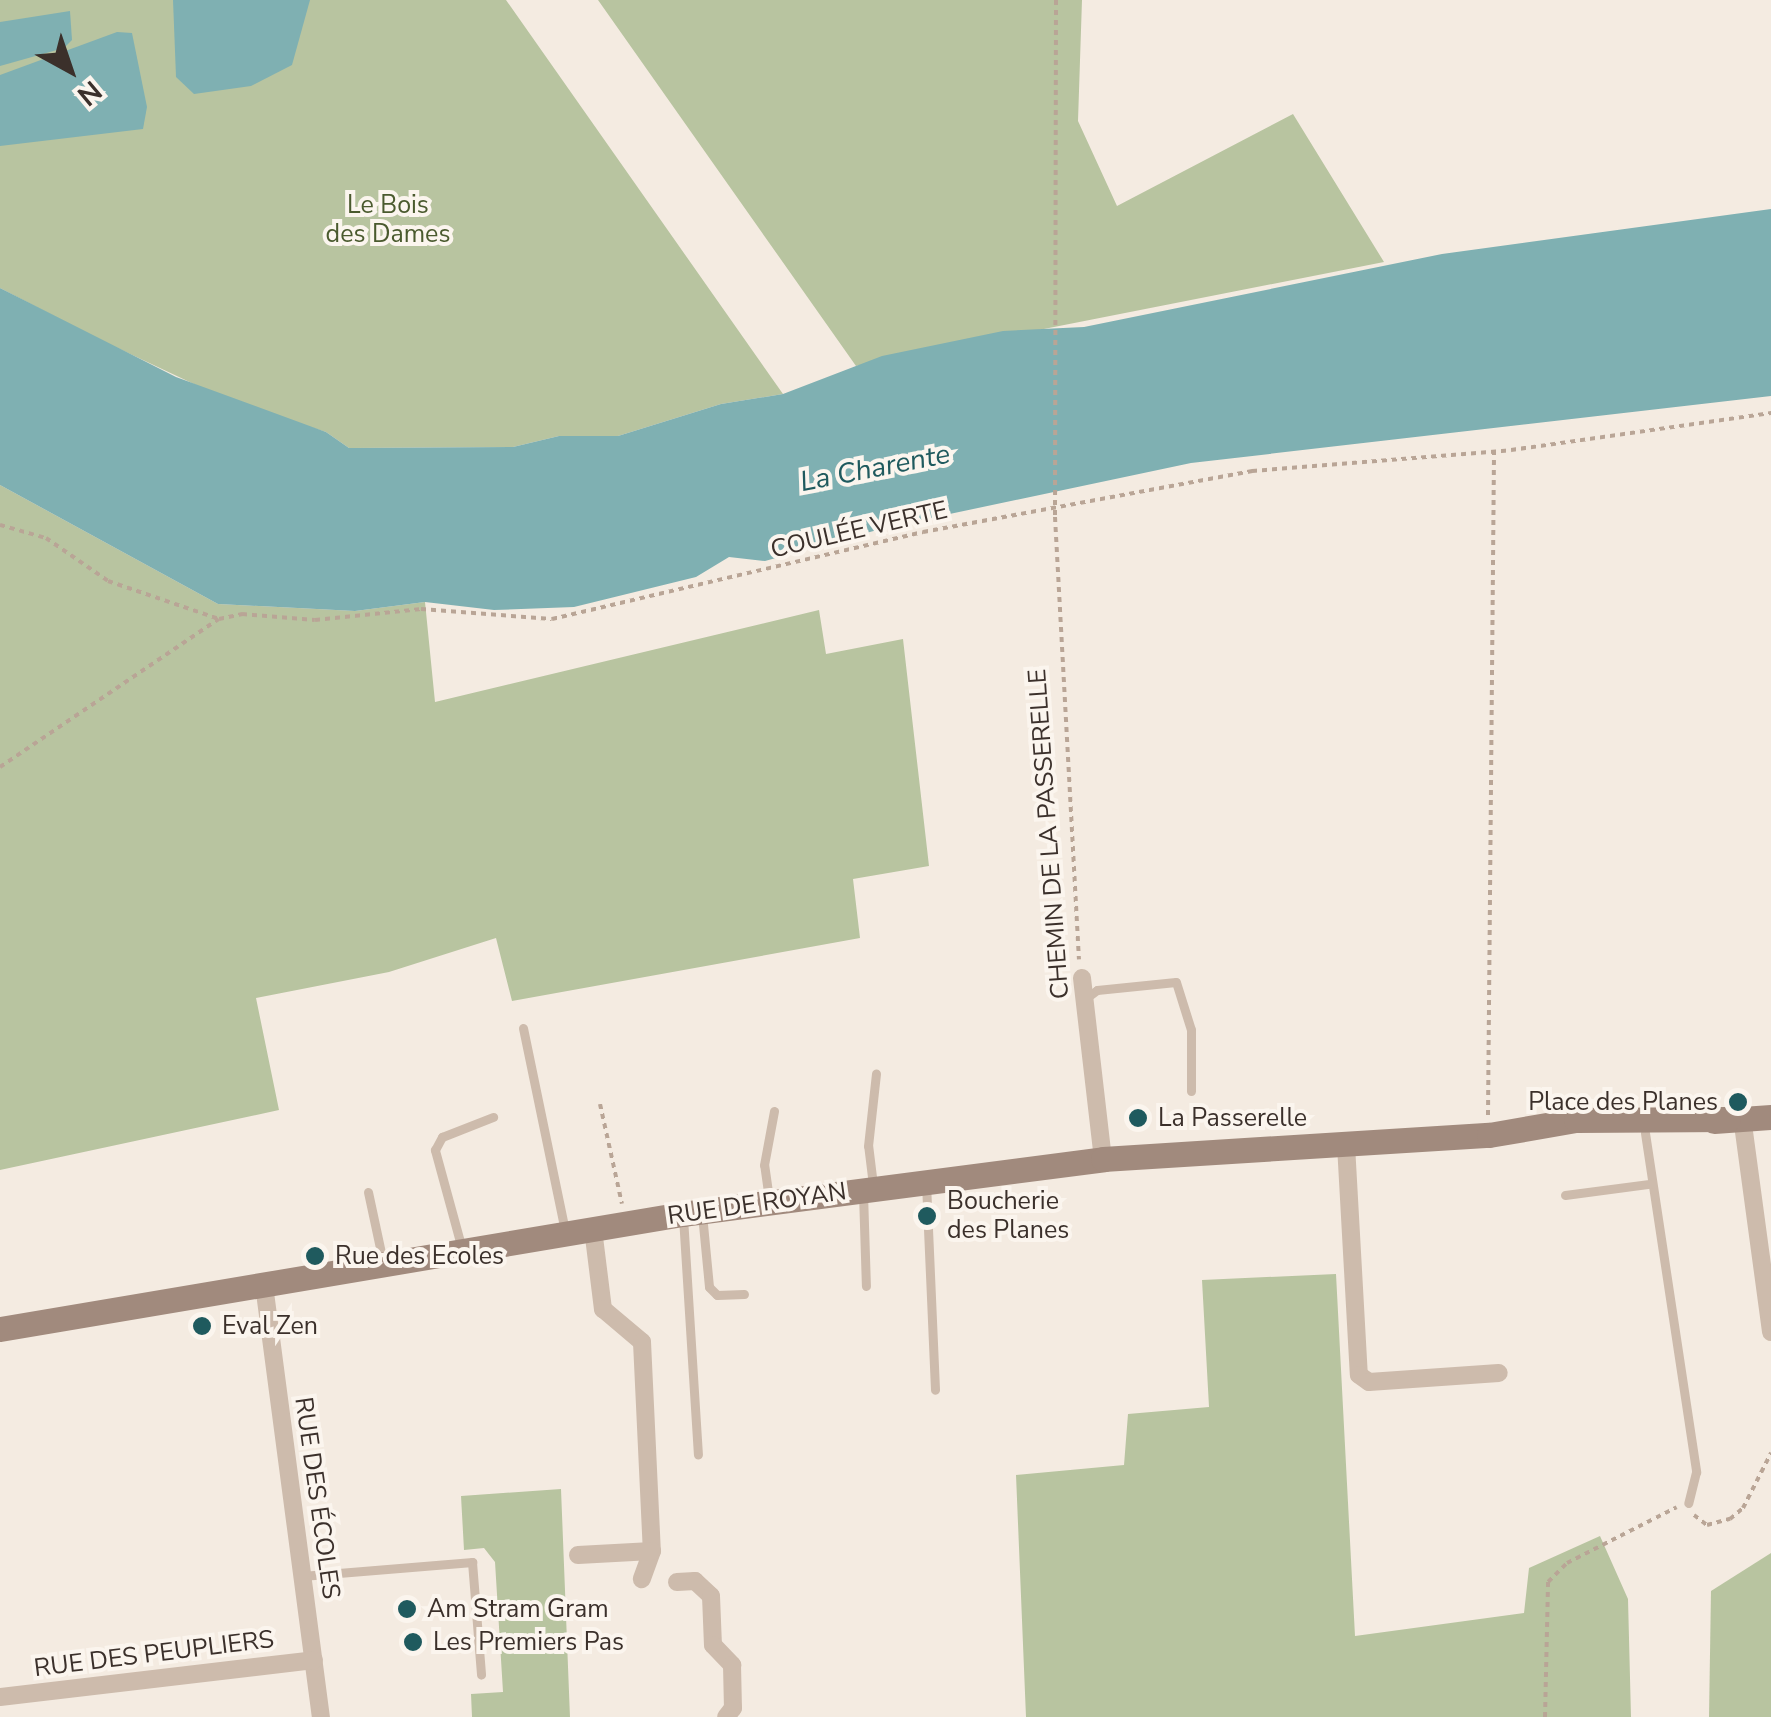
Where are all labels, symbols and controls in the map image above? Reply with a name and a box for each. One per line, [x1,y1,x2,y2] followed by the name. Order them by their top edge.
[20,20,120,120] north arrow
[69,72,110,114] text: N
[326,191,450,250] park label: Le Bois des Dames
[797,437,953,499] water label: La Charente
[768,495,950,565] street label: COULÉE VERTE
[1022,668,1076,1000] street label: CHEMIN DE LA PASSERELLE
[1528,1087,1718,1117] place label: Place des Planes
[1727,1091,1749,1113] marker: Place des Planes
[1158,1103,1307,1133] place label: La Passerelle
[1127,1107,1149,1129] marker: La Passerelle
[666,1177,848,1231] street label: RUE DE ROYAN
[947,1187,1069,1246] place label: Boucherie des Planes
[916,1205,938,1227] marker: Boucherie des Planes
[335,1241,504,1271] place label: Rue des Ecoles
[304,1245,326,1267] marker: Rue des Ecoles
[222,1311,318,1341] place label: Eval Zen
[191,1315,213,1337] marker: Eval Zen
[288,1395,346,1601] street label: RUE DES ÉCOLES
[427,1594,609,1624] place label: Am Stram Gram
[396,1598,418,1620] marker: Am Stram Gram
[32,1624,276,1684] street label: RUE DES PEUPLIERS
[433,1627,624,1657] place label: Les Premiers Pas
[402,1631,424,1653] marker: Les Premiers Pas

